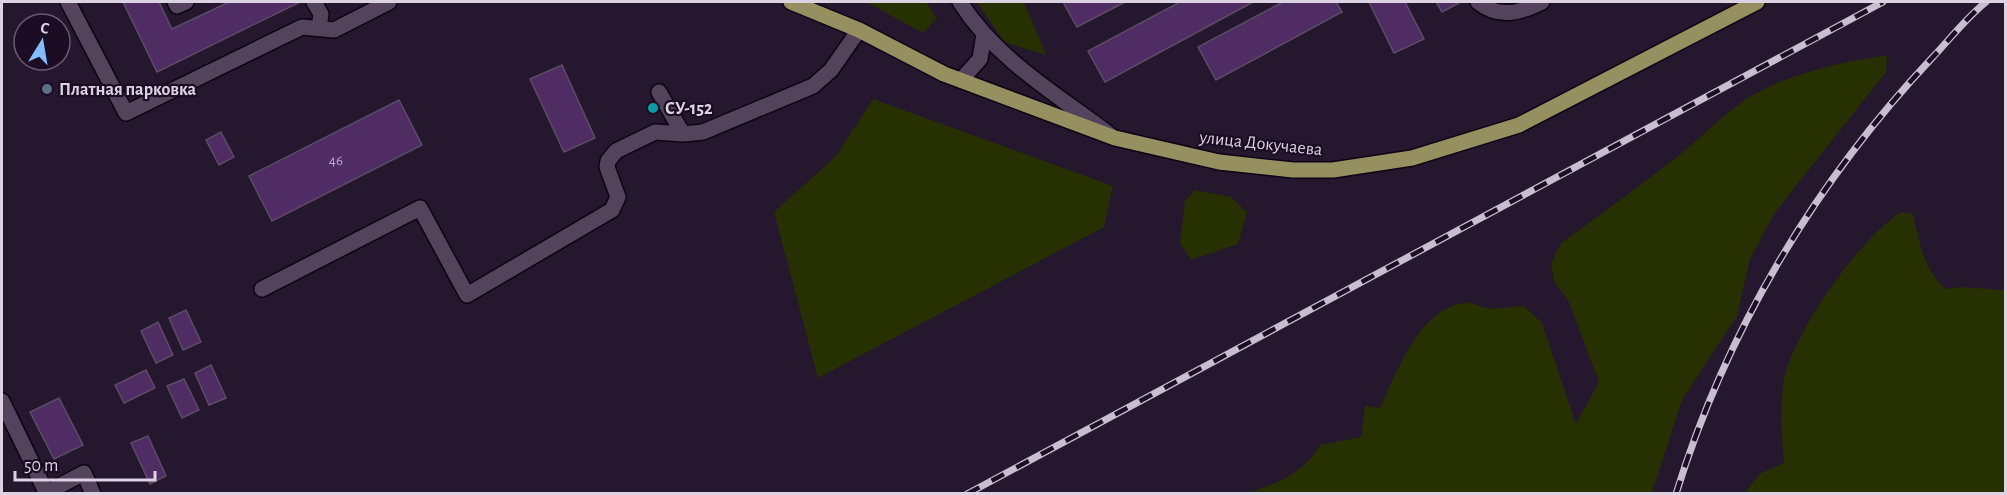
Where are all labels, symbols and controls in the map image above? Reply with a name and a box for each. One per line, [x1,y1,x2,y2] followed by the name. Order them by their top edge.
[12,12,72,72] north arrow
[39,20,51,37] text: С
[59,81,197,99] place label: Платная парковка
[40,82,54,96] marker: Платная парковка
[665,100,713,118] place label: СУ-152
[646,101,660,115] marker: СУ-152
[1198,128,1323,159] street label: улица Докучаева
[329,153,343,168] house number: 46
[15,444,154,482] scale bar
[24,457,58,475] text: 50 m

